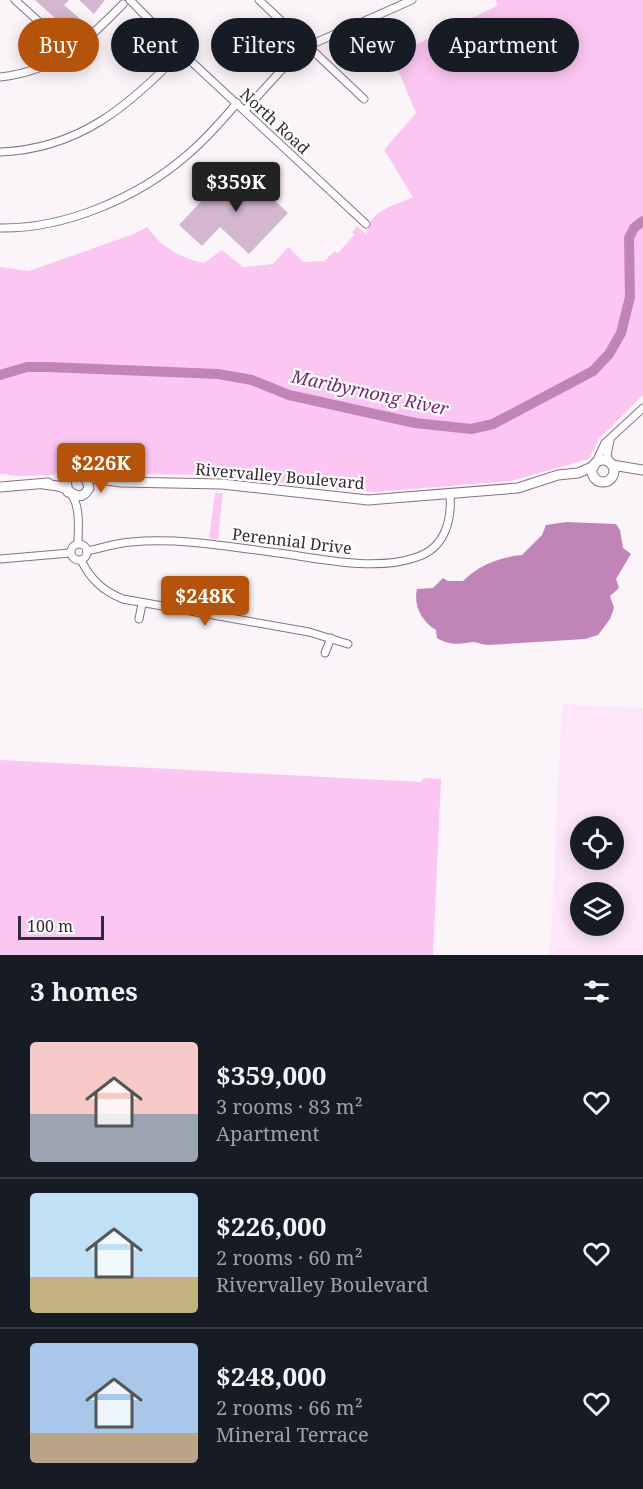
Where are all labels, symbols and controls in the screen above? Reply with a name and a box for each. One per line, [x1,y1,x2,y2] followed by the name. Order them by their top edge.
[18,18,99,72] chip: Buy
[111,18,199,72] chip: Rent
[211,18,317,72] chip: Filters
[329,18,416,72] chip: New
[428,18,579,72] chip: Apartment
[236,83,315,159] street label: North Road
[194,162,278,213] pin: $359K
[206,168,266,195] text: $359K
[289,363,451,420] water label: Maribyrnong River
[59,443,143,494] pin: $226K
[71,449,131,476] text: $226K
[194,458,366,494] street label: Rivervalley Boulevard
[231,523,353,559] street label: Perennial Drive
[163,576,247,627] pin: $248K
[175,582,235,609] text: $248K
[570,816,624,936] map controls
[570,816,624,870] button: locate
[570,882,624,936] button: layers
[18,913,104,940] scale bar
[27,915,73,937] text: 100 m
[30,973,138,1009] text: 3 homes
[580,975,613,1008] icon: filters
[216,1057,326,1093] text: $359,000
[78,1066,150,1138] icon: home
[580,1086,613,1119] icon: heart
[216,1093,363,1120] text: 3 rooms · 83 m²
[216,1120,320,1147] text: Apartment
[216,1208,326,1244] text: $226,000
[78,1217,150,1289] icon: home
[580,1237,613,1270] icon: heart
[216,1244,363,1271] text: 2 rooms · 60 m²
[216,1271,428,1298] text: Rivervalley Boulevard
[216,1358,326,1394] text: $248,000
[78,1367,150,1439] icon: home
[580,1387,613,1420] icon: heart
[216,1394,363,1421] text: 2 rooms · 66 m²
[216,1421,369,1448] text: Mineral Terrace

